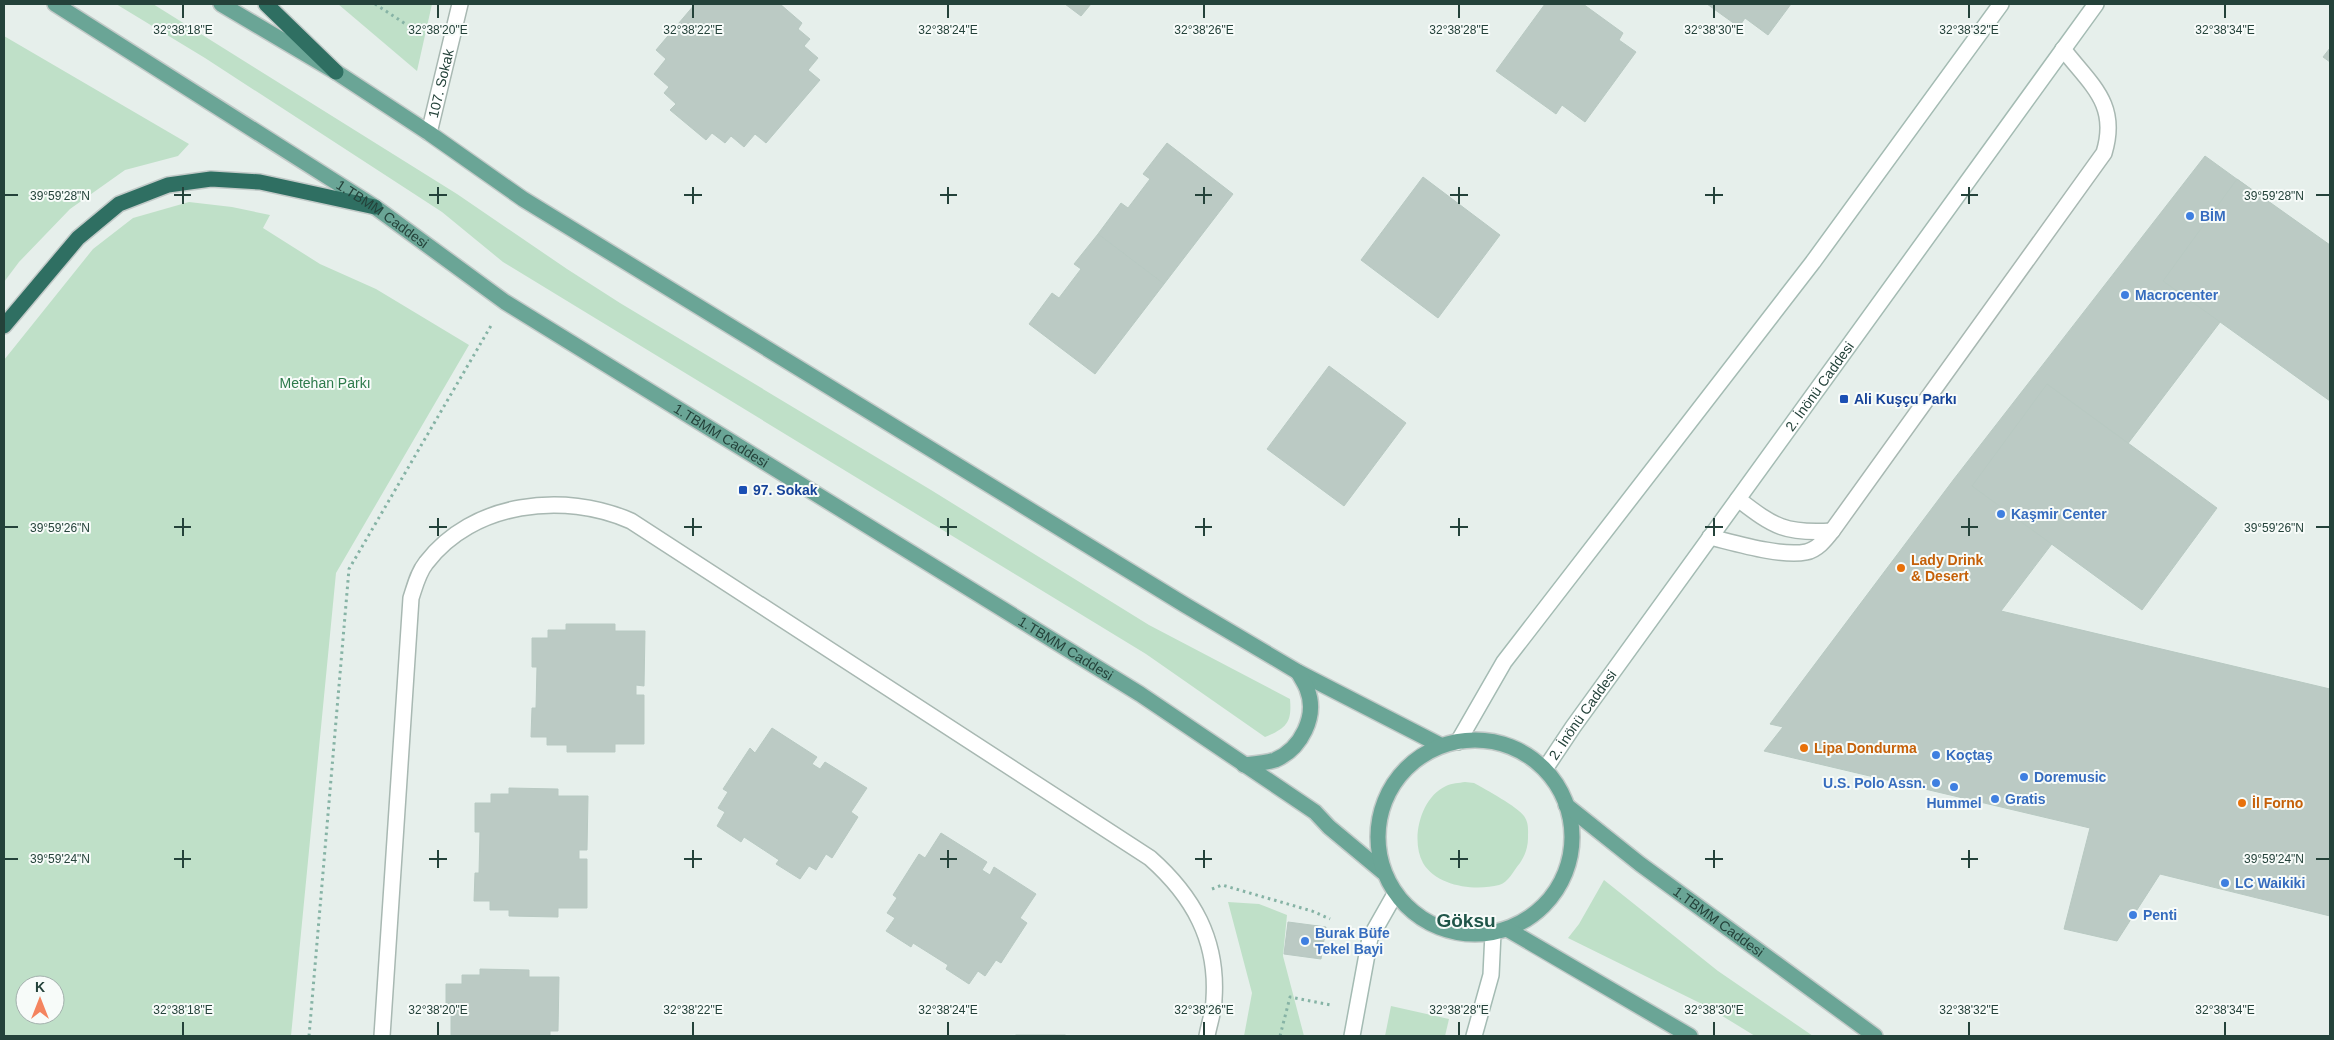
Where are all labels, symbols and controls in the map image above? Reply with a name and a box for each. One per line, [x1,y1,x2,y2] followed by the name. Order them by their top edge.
[153,23,213,37] text: 32°38'18"E
[408,23,468,37] text: 32°38'20"E
[663,23,723,37] text: 32°38'22"E
[918,23,978,37] text: 32°38'24"E
[1174,23,1234,37] text: 32°38'26"E
[1429,23,1489,37] text: 32°38'28"E
[1684,23,1744,37] text: 32°38'30"E
[1939,23,1999,37] text: 32°38'32"E
[2195,23,2255,37] text: 32°38'34"E
[425,46,457,119] street label: 107. Sokak
[333,177,432,251] street label: 1.TBMM Caddesi
[30,189,90,203] text: 39°59'28"N
[2244,189,2304,203] text: 39°59'28"N
[2200,208,2226,224] place label: BİM
[2184,210,2196,222] marker: BİM
[2135,287,2219,303] place label: Macrocenter
[2119,289,2131,301] marker: Macrocenter
[1782,339,1857,434] street label: 2. İnönü Caddesi
[279,375,371,391] park label: Metehan Parkı
[1854,391,1957,407] place label: Ali Kuşçu Parkı
[1838,393,1850,405] marker: Ali Kuşçu Parkı
[671,400,771,471] street label: 1.TBMM Caddesi
[753,482,818,498] place label: 97. Sokak
[737,484,749,496] marker: 97. Sokak
[2011,506,2107,522] place label: Kaşmir Center
[1995,508,2007,520] marker: Kaşmir Center
[30,521,90,535] text: 39°59'26"N
[2244,521,2304,535] text: 39°59'26"N
[1911,552,1984,584] place label: Lady Drink & Desert
[1895,562,1907,574] marker: Lady Drink & Desert
[1016,613,1116,683] street label: 1.TBMM Caddesi
[1546,667,1620,763] street label: 2. İnönü Caddesi
[1814,740,1917,756] place label: Lipa Dondurma
[1798,742,1810,754] marker: Lipa Dondurma
[1946,747,1993,763] place label: Koçtaş
[1930,749,1942,761] marker: Koçtaş
[2034,769,2107,785] place label: Doremusic
[2018,771,2030,783] marker: Doremusic
[1823,775,1926,791] place label: U.S. Polo Assn.
[1930,777,1942,789] marker: U.S. Polo Assn.
[1948,781,1960,793] marker: Hummel
[2005,791,2046,807] place label: Gratis
[1989,793,2001,805] marker: Gratis
[1926,795,1982,811] place label: Hummel
[2252,795,2303,811] place label: İl Forno
[2236,797,2248,809] marker: İl Forno
[30,852,90,866] text: 39°59'24"N
[2244,852,2304,866] text: 39°59'24"N
[2235,875,2305,891] place label: LC Waikiki
[2219,877,2231,889] marker: LC Waikiki
[1670,883,1767,960] street label: 1.TBMM Caddesi
[2143,907,2177,923] place label: Penti
[2127,909,2139,921] marker: Penti
[1436,910,1496,931] district label: Göksu
[1315,925,1390,957] place label: Burak Büfe Tekel Bayi
[1299,935,1311,947] marker: Burak Büfe Tekel Bayi
[15,975,65,1025] north arrow
[35,979,45,995] text: K
[153,1003,213,1017] text: 32°38'18"E
[408,1003,468,1017] text: 32°38'20"E
[663,1003,723,1017] text: 32°38'22"E
[918,1003,978,1017] text: 32°38'24"E
[1174,1003,1234,1017] text: 32°38'26"E
[1429,1003,1489,1017] text: 32°38'28"E
[1684,1003,1744,1017] text: 32°38'30"E
[1939,1003,1999,1017] text: 32°38'32"E
[2195,1003,2255,1017] text: 32°38'34"E

